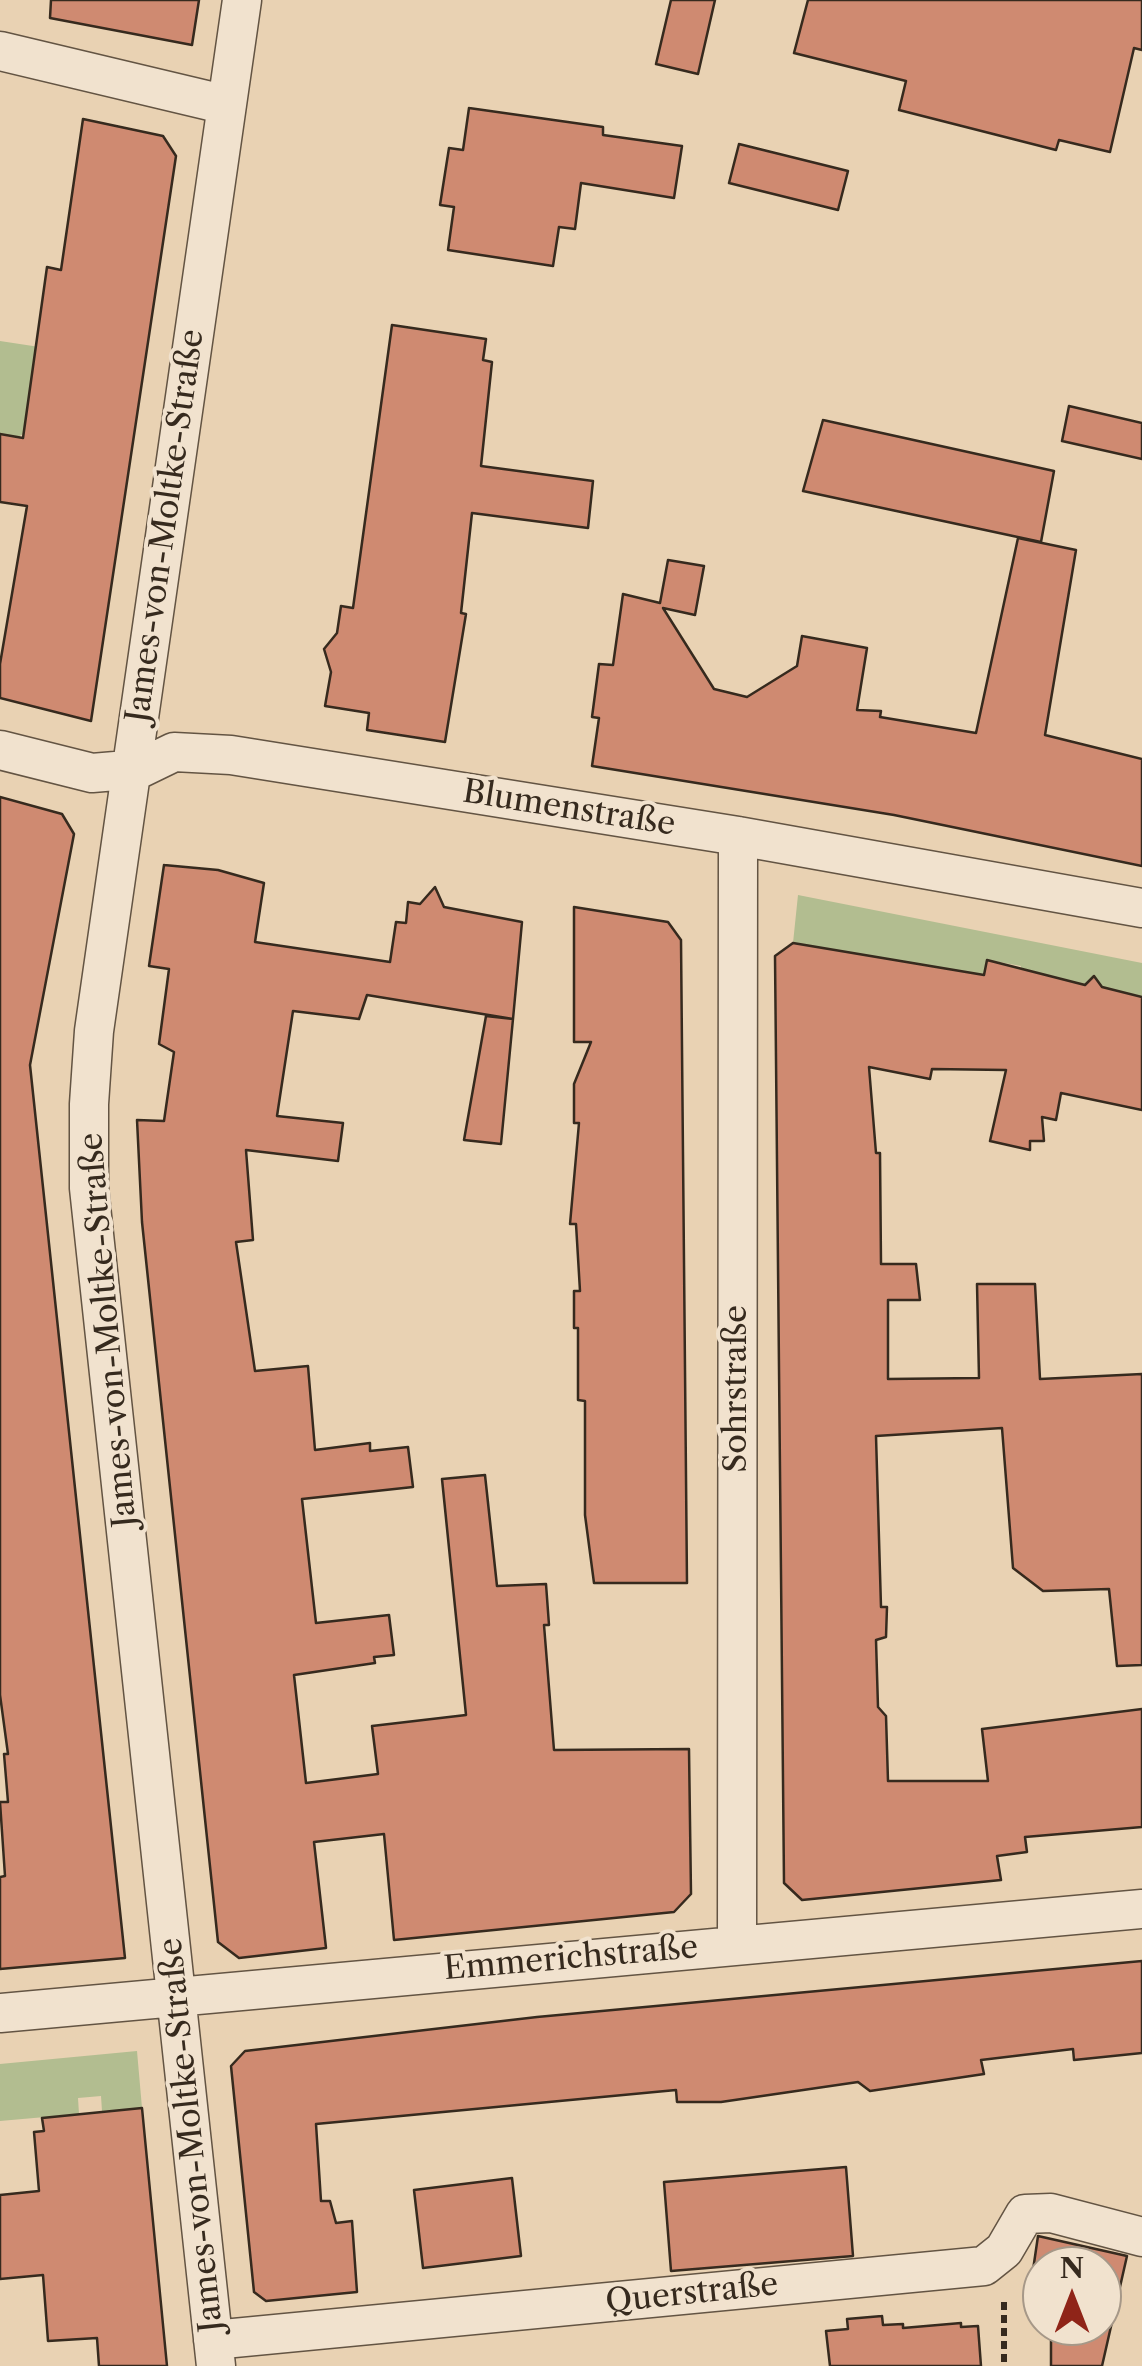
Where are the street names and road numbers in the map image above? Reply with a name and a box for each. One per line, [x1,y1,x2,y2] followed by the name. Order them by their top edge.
[119,327,213,725] street label: James-von-Moltke-Straße
[460,773,678,845] street label: Blumenstraße
[73,1131,145,1529] street label: James-von-Moltke-Straße
[718,1305,756,1473] street label: Sohrstraße
[442,1929,700,1989] street label: Emmerichstraße
[152,1936,232,2334] street label: James-von-Moltke-Straße
[604,2266,780,2322] street label: Querstraße

